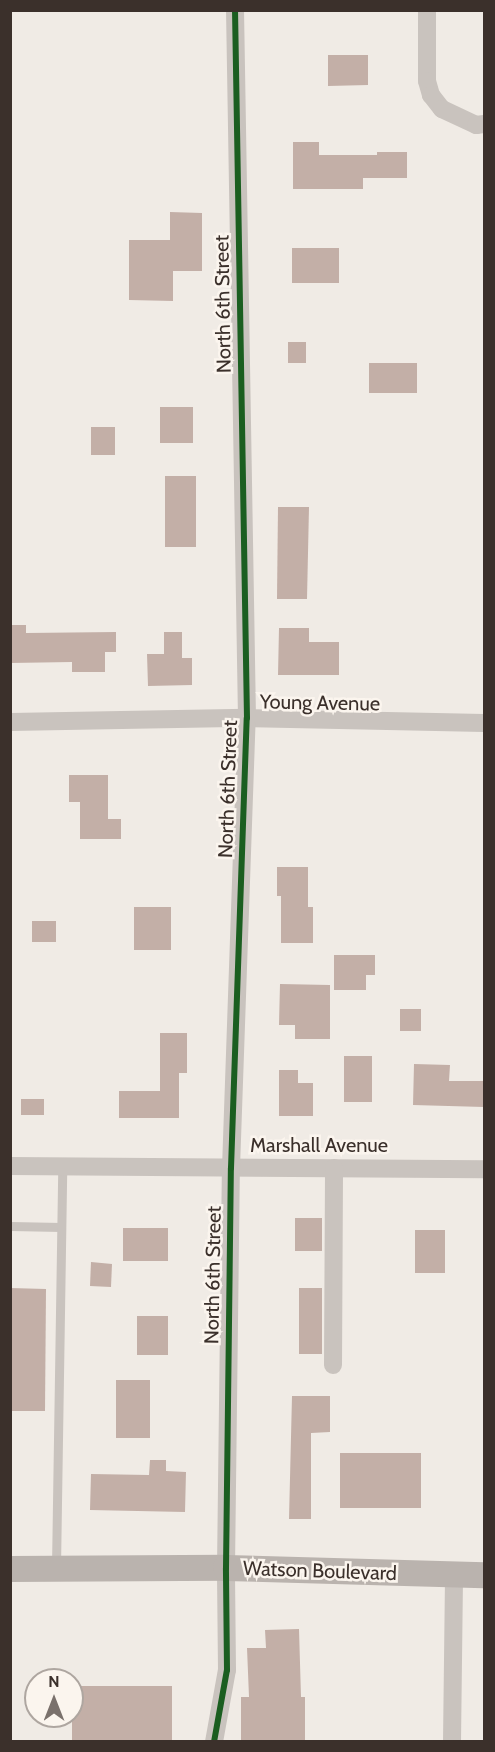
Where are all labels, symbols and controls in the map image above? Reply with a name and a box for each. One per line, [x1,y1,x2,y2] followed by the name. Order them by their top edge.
[210,235,236,373] street label: North 6th Street
[260,690,380,716] street label: Young Avenue
[214,720,242,858] street label: North 6th Street
[250,1133,388,1157] street label: Marshall Avenue
[200,1206,226,1344] street label: North 6th Street
[243,1556,397,1586] street label: Watson Boulevard
[24,1668,84,1728] north arrow
[48,1672,60,1691] text: N

